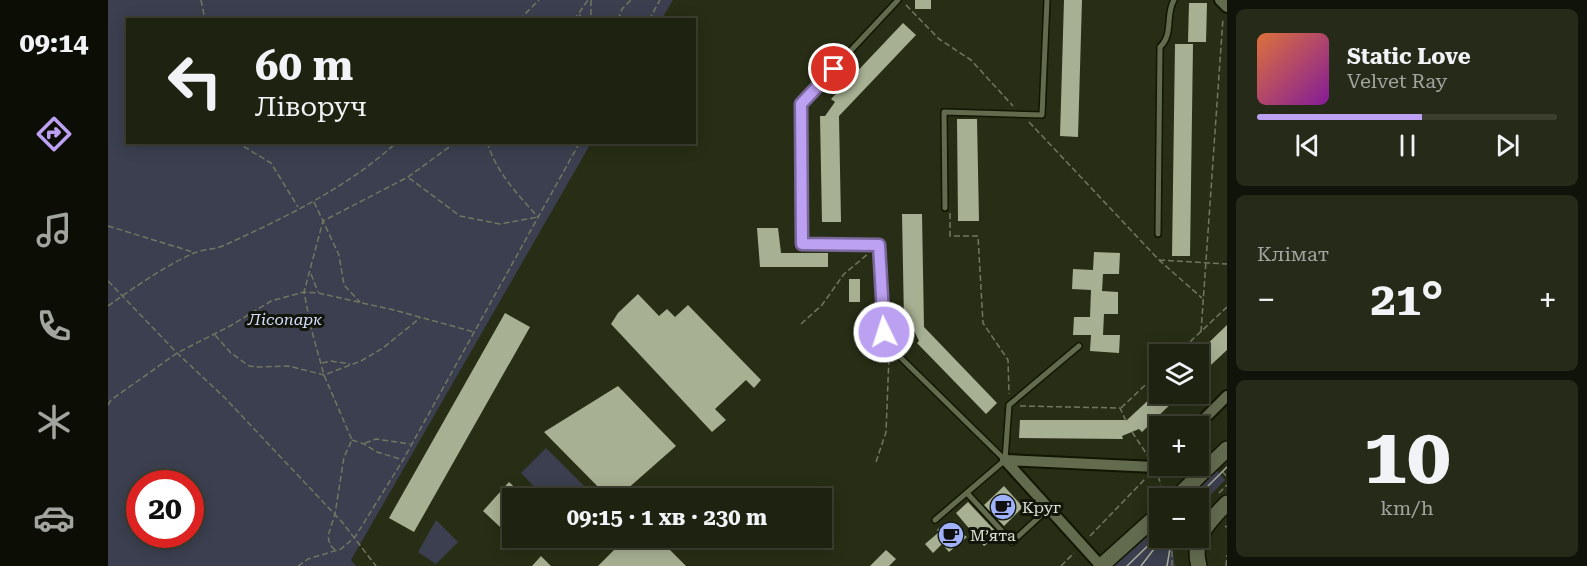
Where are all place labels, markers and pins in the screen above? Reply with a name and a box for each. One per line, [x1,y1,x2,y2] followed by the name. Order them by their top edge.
[808,43,859,94] pin
[988,492,1018,522] cafe icon: Круг
[1022,498,1061,517] place label: Круг
[936,520,966,550] cafe icon: Мʼята
[970,526,1016,545] place label: Мʼята

